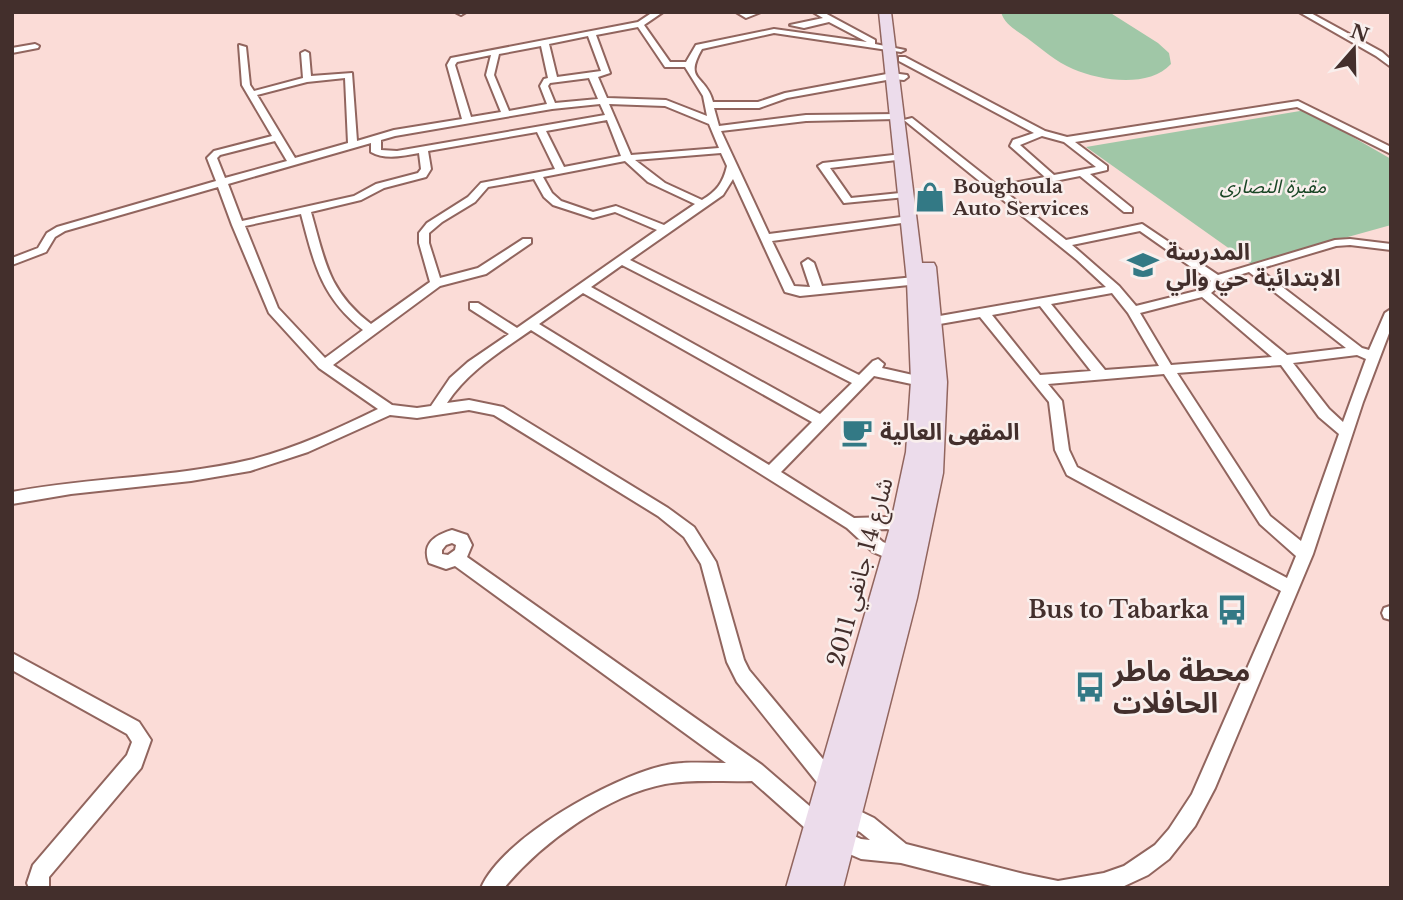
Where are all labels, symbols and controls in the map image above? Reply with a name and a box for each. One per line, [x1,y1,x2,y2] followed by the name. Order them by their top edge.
[1319,14,1389,84] north arrow
[1347,20,1372,47] text: N
[952,175,1089,220] place label: Boughoula Auto Services
[1220,175,1326,198] park label: مقبرة النصارى
[913,180,947,214] shop icon: Boughoula Auto Services
[1166,238,1340,296] place label: المدرسة الابتدائية حي والي
[1126,248,1160,282] school or university icon: المدرسة الابتدائية حي والي
[840,415,874,449] cafe icon: المقهى العالية
[880,418,1019,446] place label: المقهى العالية
[821,475,902,670] street label: شارع 14 جانفي 2011
[1215,593,1249,627] bus stop icon: Bus to Tabarka
[1028,596,1209,624] place label: Bus to Tabarka
[1112,654,1250,721] place label: محطة ماطر الحافلات
[1073,670,1107,704] bus stop icon: محطة ماطر الحافلات

